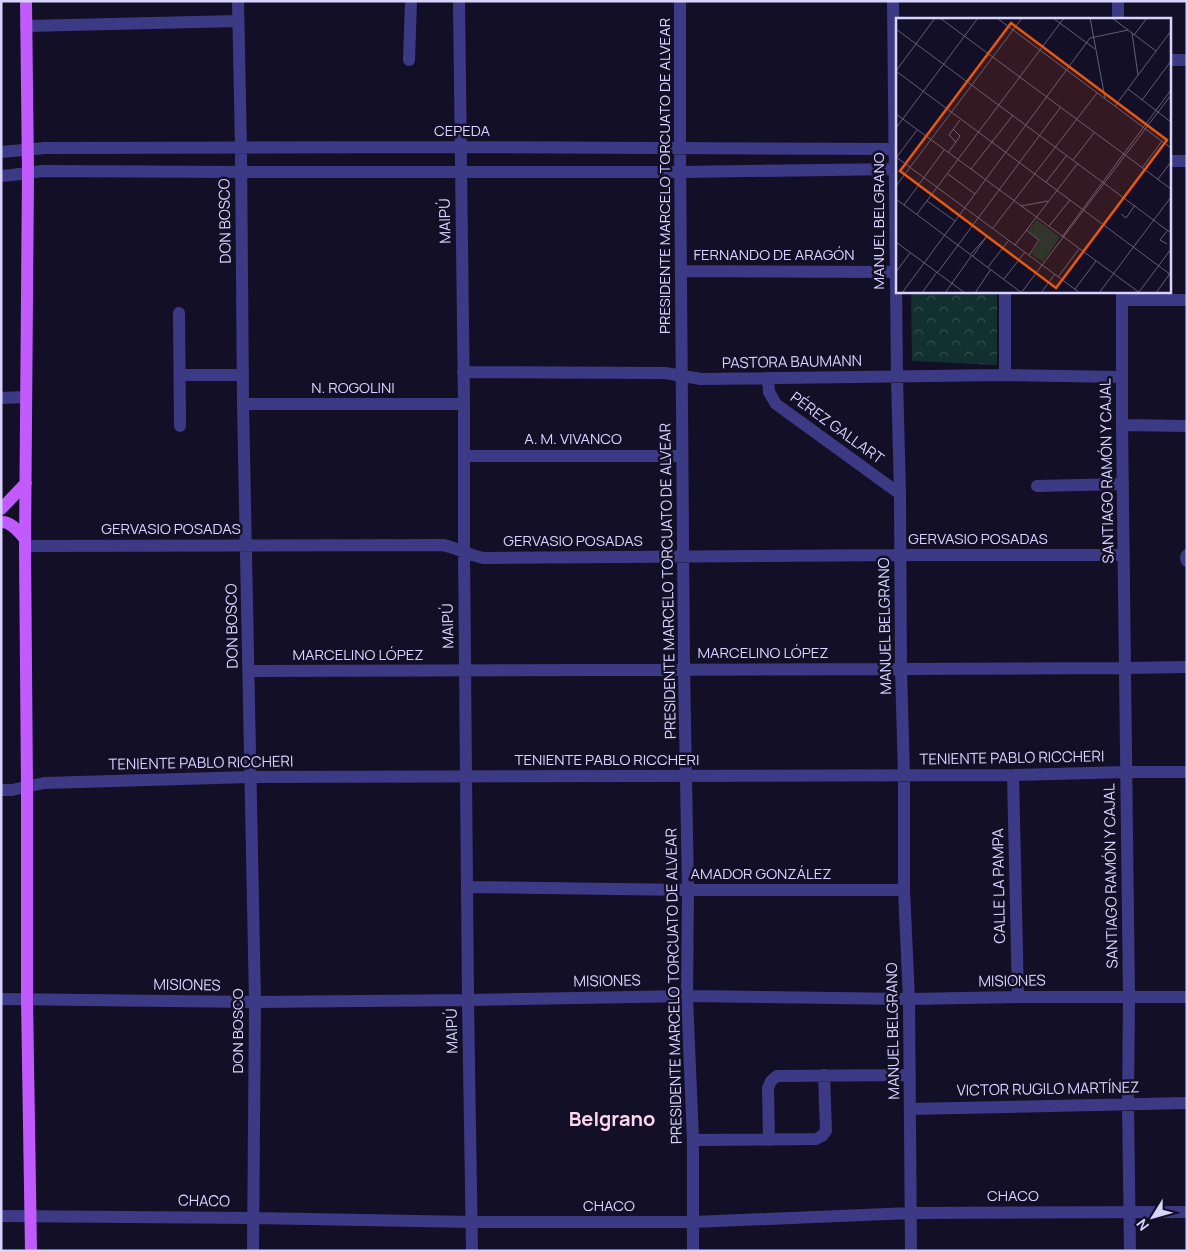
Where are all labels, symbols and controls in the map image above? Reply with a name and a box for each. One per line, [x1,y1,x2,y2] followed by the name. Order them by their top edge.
[654,18,675,334] street label: PRESIDENTE MARCELO TORCUATO DE ALVEAR
[896,18,1170,292] inset map
[434,120,491,141] street label: CEPEDA
[868,152,889,290] street label: MANUEL BELGRANO
[213,178,236,264] street label: DON BOSCO
[434,198,455,244] street label: MAIPÚ
[693,244,855,265] street label: FERNANDO DE ARAGÓN
[722,350,862,373] street label: PASTORA BAUMANN
[311,377,395,398] street label: N. ROGOLINI
[1094,378,1119,564] street label: SANTIAGO RAMÓN Y CAJAL
[786,387,888,469] street label: PÉREZ GALLART
[654,423,681,739] street label: PRESIDENTE MARCELO TORCUATO DE ALVEAR
[524,428,622,449] street label: A. M. VIVANCO
[101,518,241,539] street label: GERVASIO POSADAS
[908,528,1048,549] street label: GERVASIO POSADAS
[503,530,643,551] street label: GERVASIO POSADAS
[873,557,896,695] street label: MANUEL BELGRANO
[220,583,243,669] street label: DON BOSCO
[437,603,458,649] street label: MAIPÚ
[697,642,829,663] street label: MARCELINO LÓPEZ
[292,644,424,665] street label: MARCELINO LÓPEZ
[919,745,1105,770] street label: TENIENTE PABLO RICCHERI
[514,749,700,770] street label: TENIENTE PABLO RICCHERI
[108,750,294,775] street label: TENIENTE PABLO RICCHERI
[1098,783,1123,969] street label: SANTIAGO RAMÓN Y CAJAL
[660,828,687,1144] street label: PRESIDENTE MARCELO TORCUATO DE ALVEAR
[987,828,1010,944] street label: CALLE LA PAMPA
[691,863,831,884] street label: AMADOR GONZÁLEZ
[881,962,904,1100] street label: MANUEL BELGRANO
[573,969,641,992] street label: MISIONES
[978,969,1046,992] street label: MISIONES
[153,973,221,996] street label: MISIONES
[227,988,248,1074] street label: DON BOSCO
[441,1008,462,1054] street label: MAIPÚ
[956,1076,1140,1101] street label: VICTOR RUGILO MARTÍNEZ
[569,1105,655,1132] district label: Belgrano
[987,1185,1039,1206] street label: CHACO
[178,1190,230,1211] street label: CHACO
[1128,1192,1178,1242] north arrow
[583,1195,635,1216] street label: CHACO
[1132,1215,1153,1235] text: N

